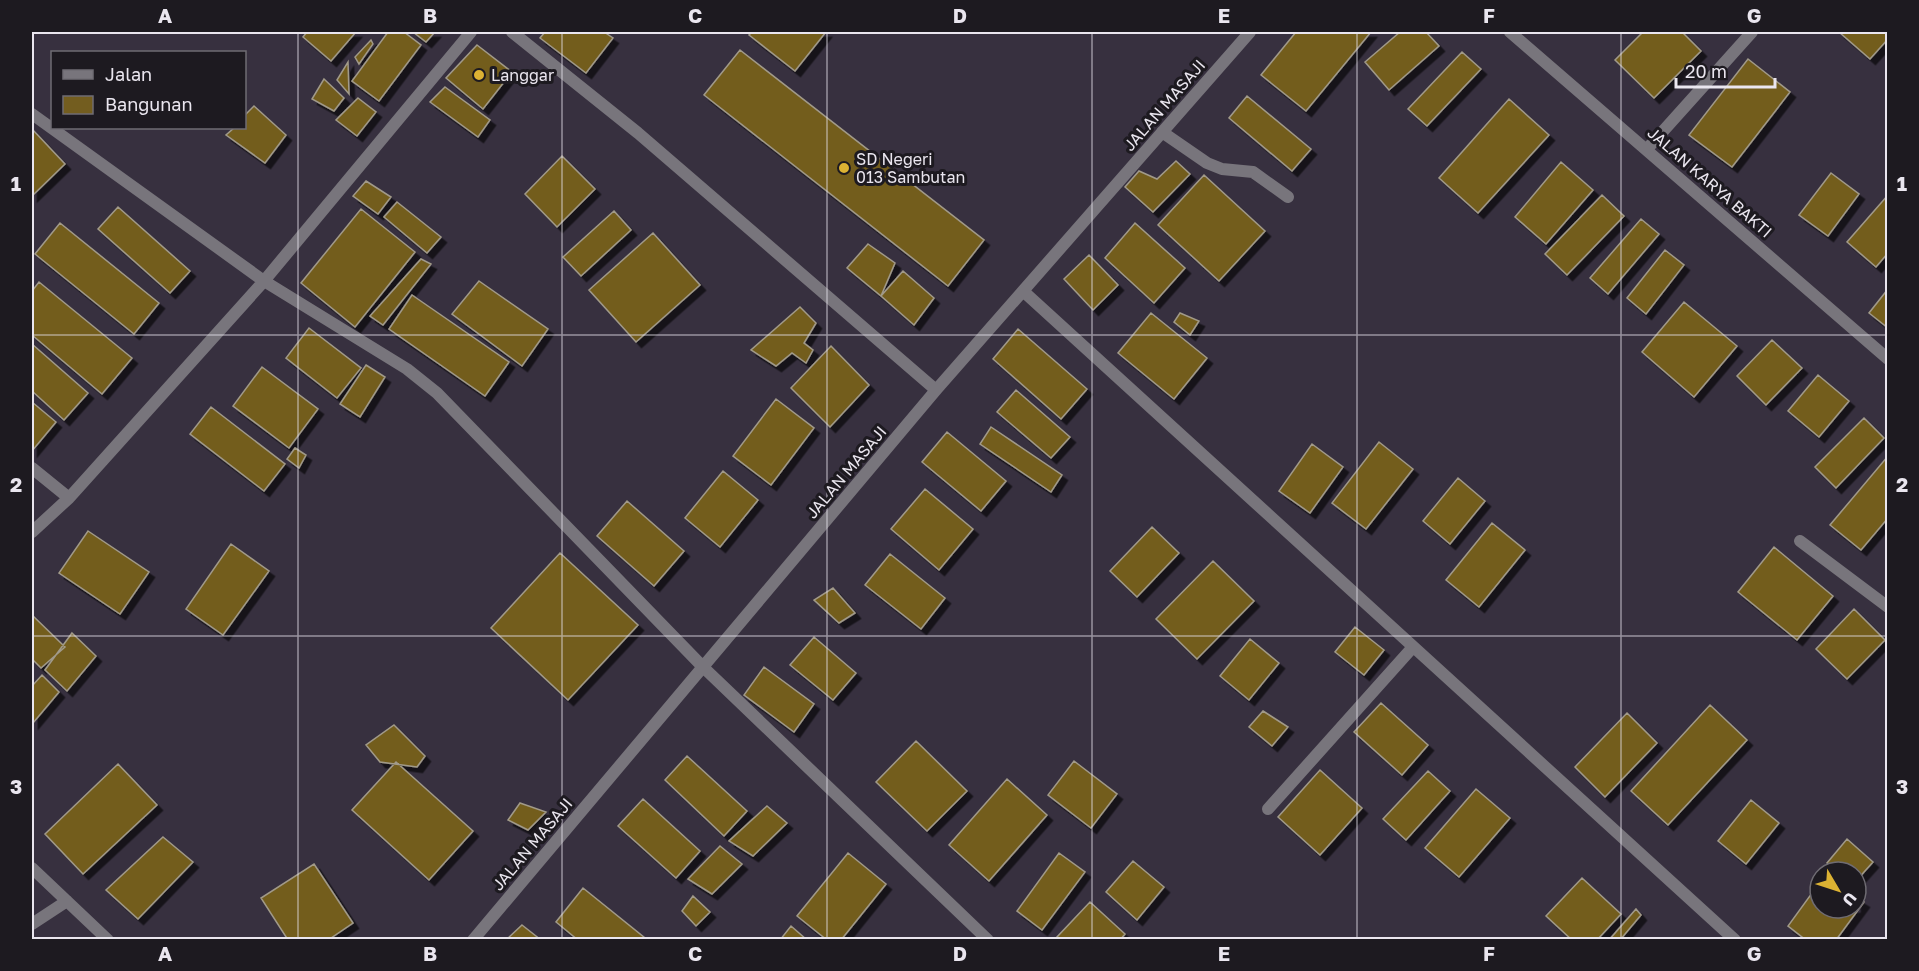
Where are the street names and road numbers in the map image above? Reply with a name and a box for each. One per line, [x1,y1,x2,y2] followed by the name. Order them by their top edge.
[1119,55,1209,155] street label: JALAN MASAJI
[1644,122,1776,242] street label: JALAN KARYA BAKTI
[801,422,891,522] street label: JALAN MASAJI
[487,794,577,894] street label: JALAN MASAJI

